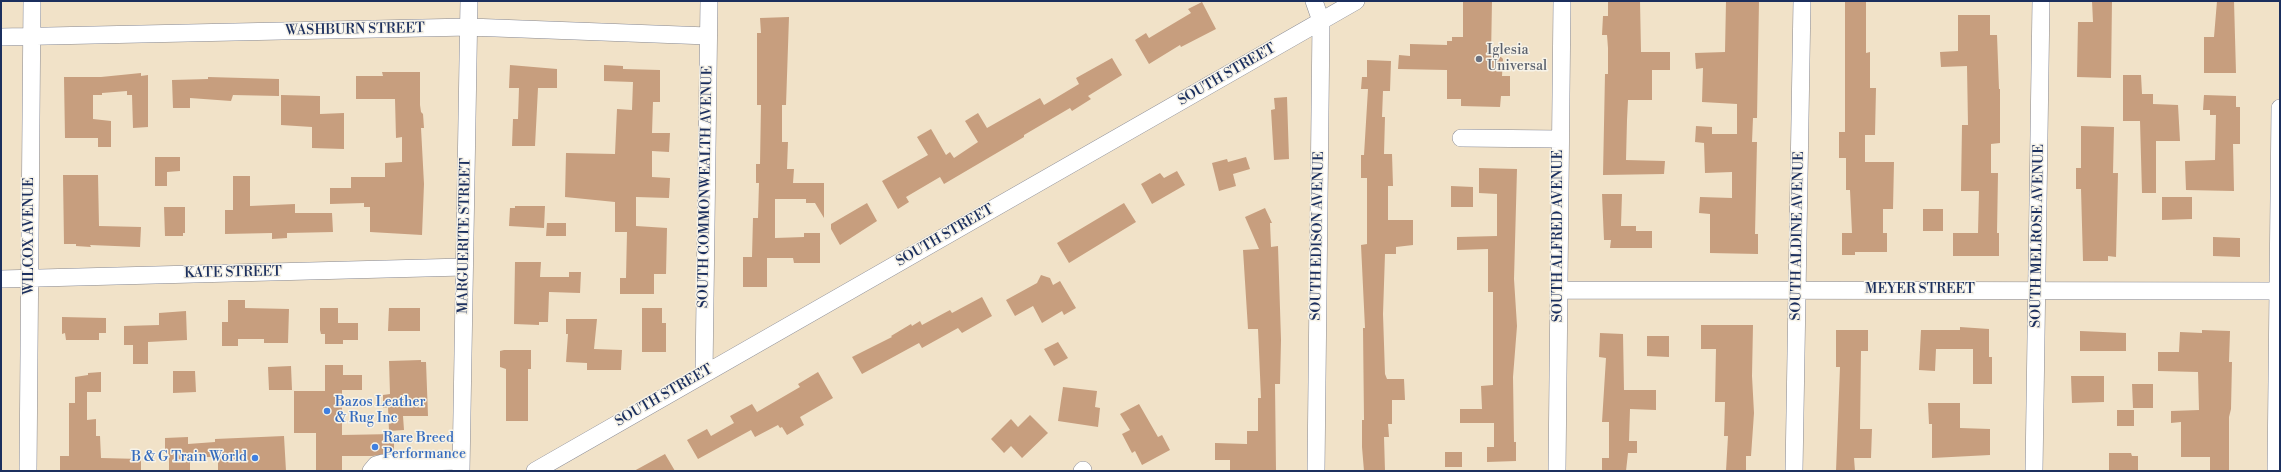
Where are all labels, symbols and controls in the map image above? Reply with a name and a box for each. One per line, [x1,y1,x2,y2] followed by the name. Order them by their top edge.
[285,20,425,40] street label: WASHBURN STREET
[1175,40,1279,110] street label: SOUTH STREET
[1487,43,1547,76] place label: Iglesia Universal
[1474,54,1484,64] marker: Iglesia Universal
[695,66,717,308] street label: SOUTH COMMONWEALTH AVENUE
[2028,144,2048,328] street label: SOUTH MELROSE AVENUE
[1551,150,1567,322] street label: SOUTH ALFRED AVENUE
[1308,151,1328,321] street label: SOUTH EDISON AVENUE
[1788,151,1808,321] street label: SOUTH ALDINE AVENUE
[455,158,475,314] street label: MARGUERITE STREET
[22,177,38,295] street label: WILCOX AVENUE
[893,201,997,271] street label: SOUTH STREET
[184,264,282,282] street label: KATE STREET
[1865,282,1975,298] street label: MEYER STREET
[612,361,716,431] street label: SOUTH STREET
[335,395,426,428] place label: Bazos Leather & Rug Inc
[322,406,332,416] marker: Bazos Leather & Rug Inc
[383,431,466,464] place label: Rare Breed Performance
[370,442,380,452] marker: Rare Breed Performance
[131,450,247,466] place label: B & G Train World
[250,453,260,463] marker: B & G Train World

